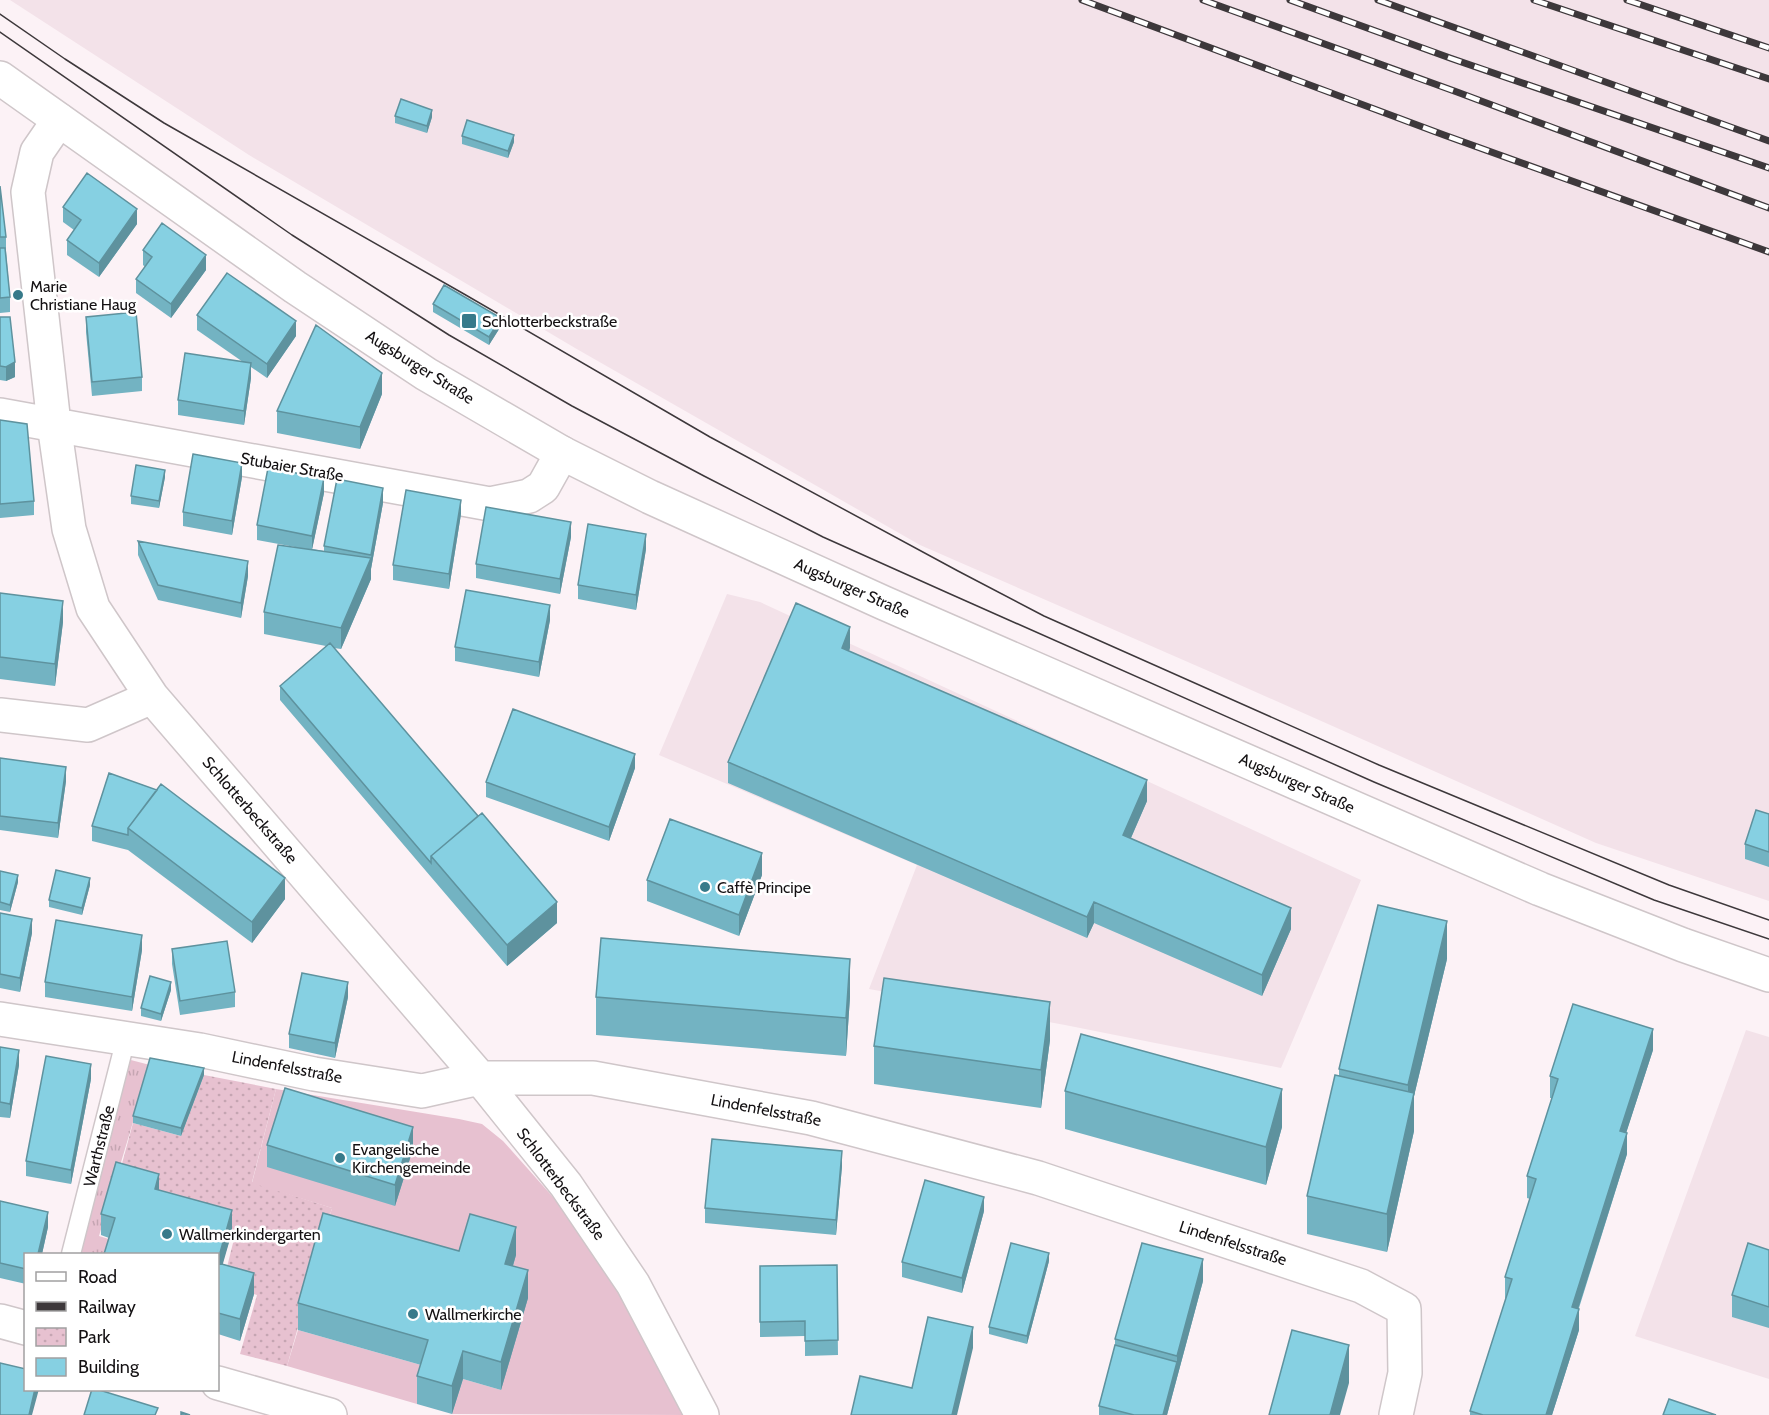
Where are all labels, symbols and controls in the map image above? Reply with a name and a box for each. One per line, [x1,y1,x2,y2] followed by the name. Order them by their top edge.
[30,277,137,314] place label: Marie Christiane Haug
[11,288,25,302] marker: Marie Christiane Haug
[460,312,478,330] marker: Schlotterbeckstraße
[482,312,617,331] place label: Schlotterbeckstraße
[362,326,478,408] street label: Augsburger Straße
[239,449,345,485] street label: Stubaier Straße
[791,554,913,622] street label: Augsburger Straße
[1236,749,1358,817] street label: Augsburger Straße
[199,753,301,867] street label: Schlotterbeckstraße
[717,878,811,897] place label: Caffè Principe
[698,880,712,894] marker: Caffè Principe
[230,1047,344,1087] street label: Lindenfelsstraße
[709,1090,823,1130] street label: Lindenfelsstraße
[80,1103,118,1189] street label: Warthstraße
[513,1124,609,1244] street label: Schlotterbeckstraße
[352,1140,471,1177] place label: Evangelische Kirchengemeinde
[333,1151,347,1165] marker: Evangelische Kirchengemeinde
[1177,1217,1289,1269] street label: Lindenfelsstraße
[179,1225,321,1244] place label: Wallmerkindergarten
[160,1227,174,1241] marker: Wallmerkindergarten
[24,1253,219,1391] legend
[78,1266,117,1288] text: Road
[78,1296,136,1318] text: Railway
[425,1305,522,1324] place label: Wallmerkirche
[406,1307,420,1321] marker: Wallmerkirche
[78,1326,111,1348] text: Park
[78,1356,140,1378] text: Building

